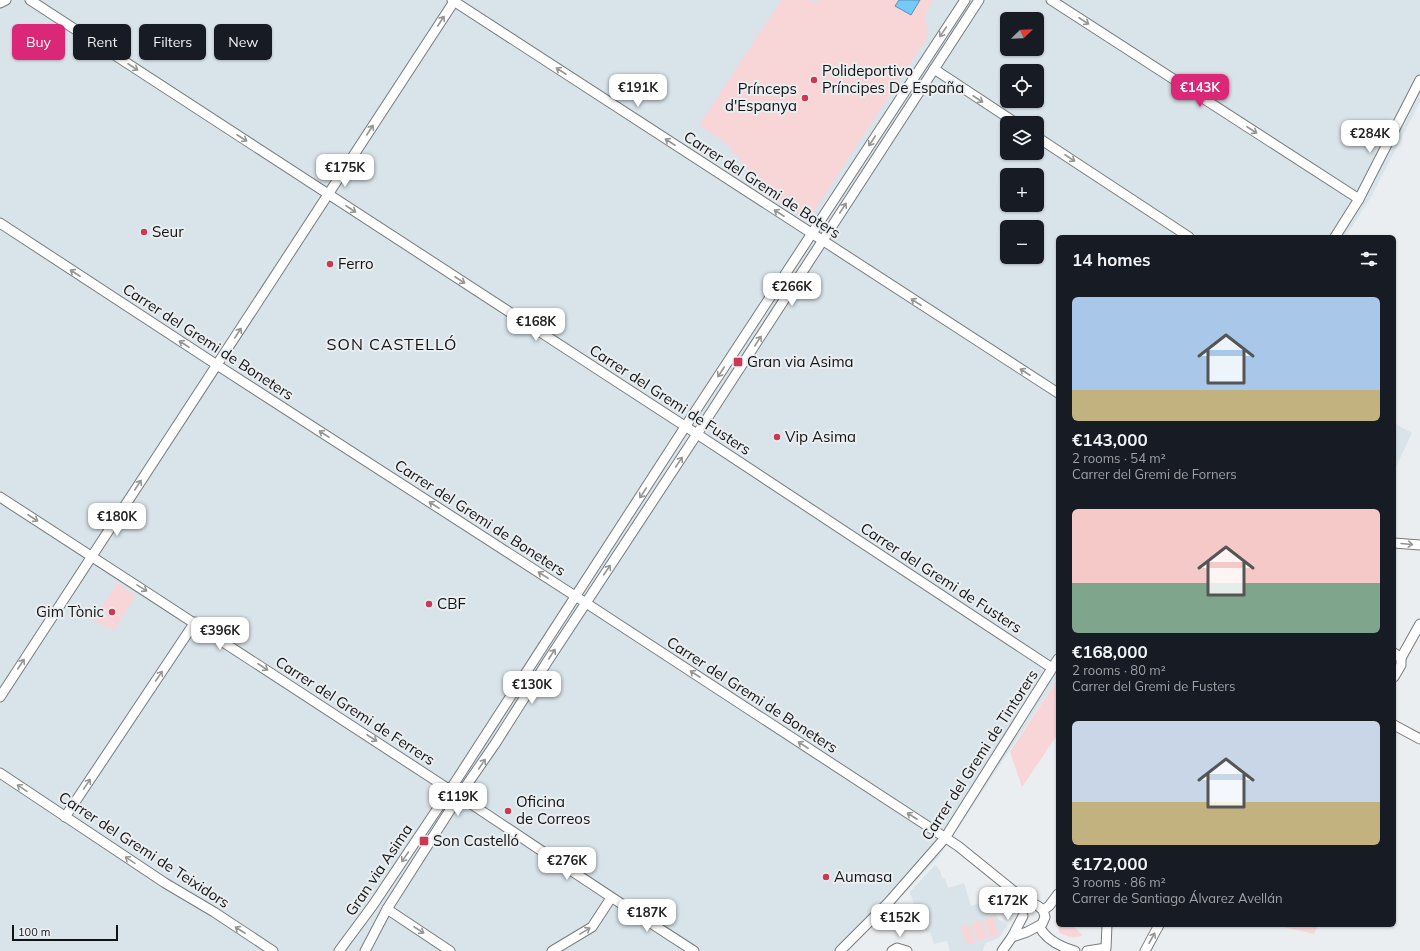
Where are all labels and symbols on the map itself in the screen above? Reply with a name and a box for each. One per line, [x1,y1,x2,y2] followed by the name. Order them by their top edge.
[1000,12,1044,56] north arrow
[437,16,445,27] one-way arrow
[1078,17,1089,25] one-way arrow
[939,27,947,38] one-way arrow
[822,61,964,97] place label: Polideportivo Príncipes De España
[128,63,139,71] one-way arrow
[556,67,567,76] one-way arrow
[610,74,666,108] pin: €191K
[1172,74,1228,108] pin: €143K
[809,75,819,85] marker: Polideportivo Príncipes De España
[725,79,797,115] place label: Prínceps d'Espanya
[800,93,810,103] marker: Prínceps d'Espanya
[972,95,984,103] one-way arrow
[1342,120,1398,154] pin: €284K
[366,125,374,136] one-way arrow
[1246,126,1257,134] one-way arrow
[680,127,844,242] street label: Carrer del Gremi de Boters
[236,134,247,142] one-way arrow
[868,136,877,147] one-way arrow
[665,138,676,146] one-way arrow
[317,154,373,188] pin: €175K
[1064,154,1075,163] one-way arrow
[839,203,848,214] one-way arrow
[345,205,356,213] one-way arrow
[774,209,785,217] one-way arrow
[152,222,184,241] place label: Seur
[139,227,149,237] marker: Seur
[338,254,374,273] place label: Ferro
[325,259,335,269] marker: Ferro
[69,268,81,276] one-way arrow
[764,273,820,307] pin: €266K
[454,276,465,284] one-way arrow
[119,279,297,404] street label: Carrer del Gremi de Boneters
[910,297,922,305] one-way arrow
[508,308,564,342] pin: €168K
[234,327,242,338] one-way arrow
[327,334,457,354] district label: SON CASTELLÓ
[754,335,762,347] one-way arrow
[179,340,190,348] one-way arrow
[586,340,755,459] street label: Carrer del Gremi de Fusters
[747,352,854,371] place label: Gran via Asima
[732,356,744,368] marker: Gran via Asima
[717,366,725,377] one-way arrow
[1020,368,1031,376] one-way arrow
[785,427,856,446] place label: Vip Asima
[318,430,330,438] one-way arrow
[772,432,782,442] marker: Vip Asima
[391,455,569,580] street label: Carrer del Gremi de Boneters
[675,457,683,468] one-way arrow
[134,480,142,491] one-way arrow
[638,487,646,499] one-way arrow
[428,501,439,509] one-way arrow
[89,503,145,537] pin: €180K
[27,514,38,522] one-way arrow
[857,518,1026,637] street label: Carrer del Gremi de Fusters
[1400,540,1413,547] one-way arrow
[603,565,611,576] one-way arrow
[538,571,549,579] one-way arrow
[136,585,148,593] one-way arrow
[437,594,466,613] place label: CBF
[424,599,434,609] marker: CBF
[36,602,104,621] place label: Gim Tònic
[107,607,117,617] marker: Gim Tònic
[192,617,248,651] pin: €396K
[663,632,841,757] street label: Carrer del Gremi de Boneters
[548,648,556,660] one-way arrow
[272,652,439,769] street label: Carrer del Gremi de Ferrers
[17,659,25,670] one-way arrow
[257,663,268,671] one-way arrow
[917,666,1042,844] street label: Carrer del Gremi de Tintorers
[690,670,701,678] one-way arrow
[155,671,163,682] one-way arrow
[504,671,560,705] pin: €130K
[366,734,377,742] one-way arrow
[798,741,809,749] one-way arrow
[478,758,486,770] one-way arrow
[83,779,91,790] one-way arrow
[430,783,486,817] pin: €119K
[17,784,28,792] one-way arrow
[55,787,233,912] street label: Carrer del Gremi de Teixidors
[516,792,590,828] place label: Oficina de Correos
[503,806,513,816] marker: Oficina de Correos
[906,812,918,820] one-way arrow
[341,820,416,919] street label: Gran via Asima
[433,831,519,850] place label: Son Castelló
[418,835,430,847] marker: Son Castelló
[539,847,595,881] pin: €276K
[401,851,409,862] one-way arrow
[125,856,136,864] one-way arrow
[834,867,892,886] place label: Aumasa
[821,872,831,882] marker: Aumasa
[980,887,1036,921] pin: €172K
[619,899,675,933] pin: €187K
[872,904,928,938] pin: €152K
[12,923,118,942] scale bar
[234,925,246,933] one-way arrow
[413,926,424,934] one-way arrow
[579,926,591,934] one-way arrow
[1149,932,1156,944] one-way arrow

